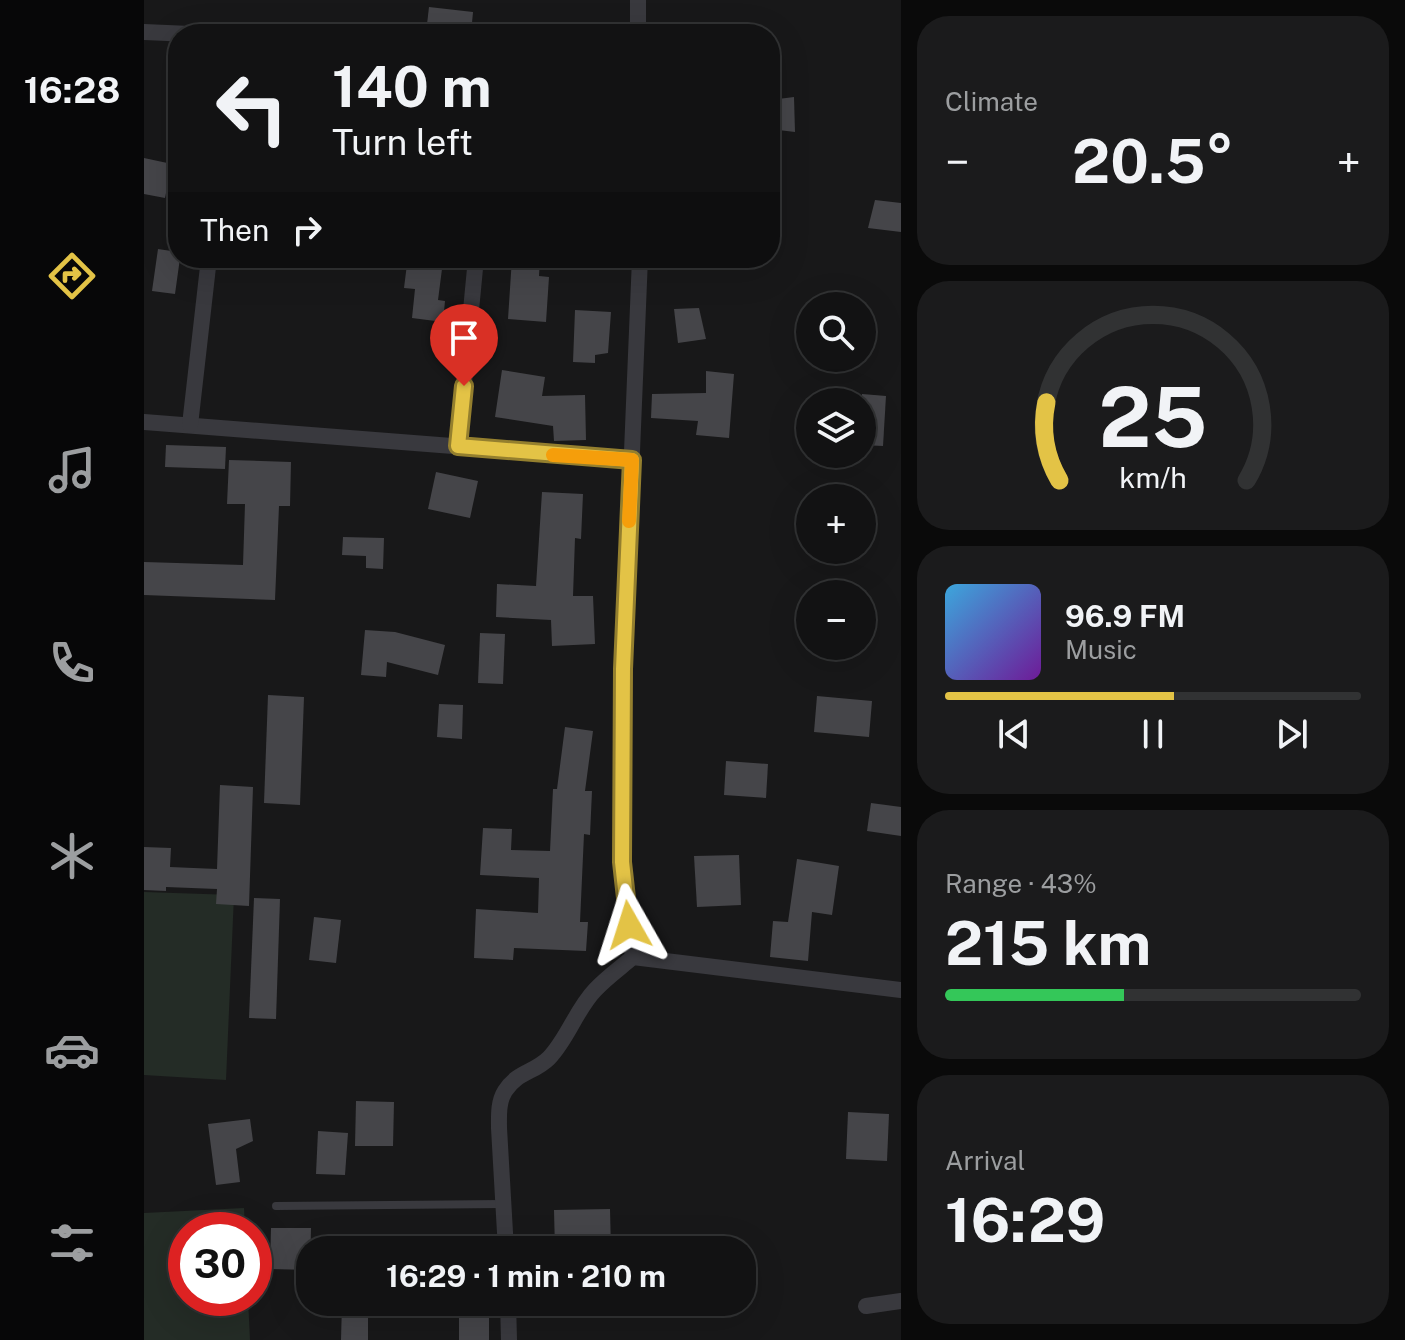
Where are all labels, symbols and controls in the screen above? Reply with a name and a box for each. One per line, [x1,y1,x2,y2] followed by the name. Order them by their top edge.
[332,54,492,120] text: 140 m
[200,56,304,160] icon: left
[24,69,120,111] text: 16:28
[945,86,1038,117] text: Climate
[332,121,473,163] text: Turn left
[1072,126,1234,197] text: 20.5°
[945,136,969,188] text: −
[1337,136,1361,188] text: +
[285,208,329,252] icon: right
[200,212,269,248] text: Then
[44,248,100,304] icon: directions
[796,292,876,660] map controls
[796,292,876,372] button: search
[430,304,498,386] pin
[442,316,486,360] icon: arrive
[1099,368,1207,466] text: 25
[796,388,876,468] button: layers
[44,442,100,498] icon: music
[1119,461,1187,494] text: km/h
[796,484,876,564] button: +
[796,580,876,660] button: −
[1065,598,1185,634] text: 96.9 FM
[1065,634,1137,665] text: Music
[44,635,100,691] icon: phone
[992,712,1036,756] icon: previous
[1131,712,1175,756] icon: pause
[1270,712,1314,756] icon: next
[44,828,100,884] icon: climate
[945,868,1097,899] text: Range · 43%
[587,883,671,967] position arrow
[945,908,1151,979] text: 215 km
[44,1022,100,1078] icon: car
[945,1145,1025,1176] text: Arrival
[945,1185,1105,1256] text: 16:29
[168,1212,272,1316] speed limit sign: 30
[44,1215,100,1271] icon: filters
[386,1258,666,1294] text: 16:29 · 1 min · 210 m

